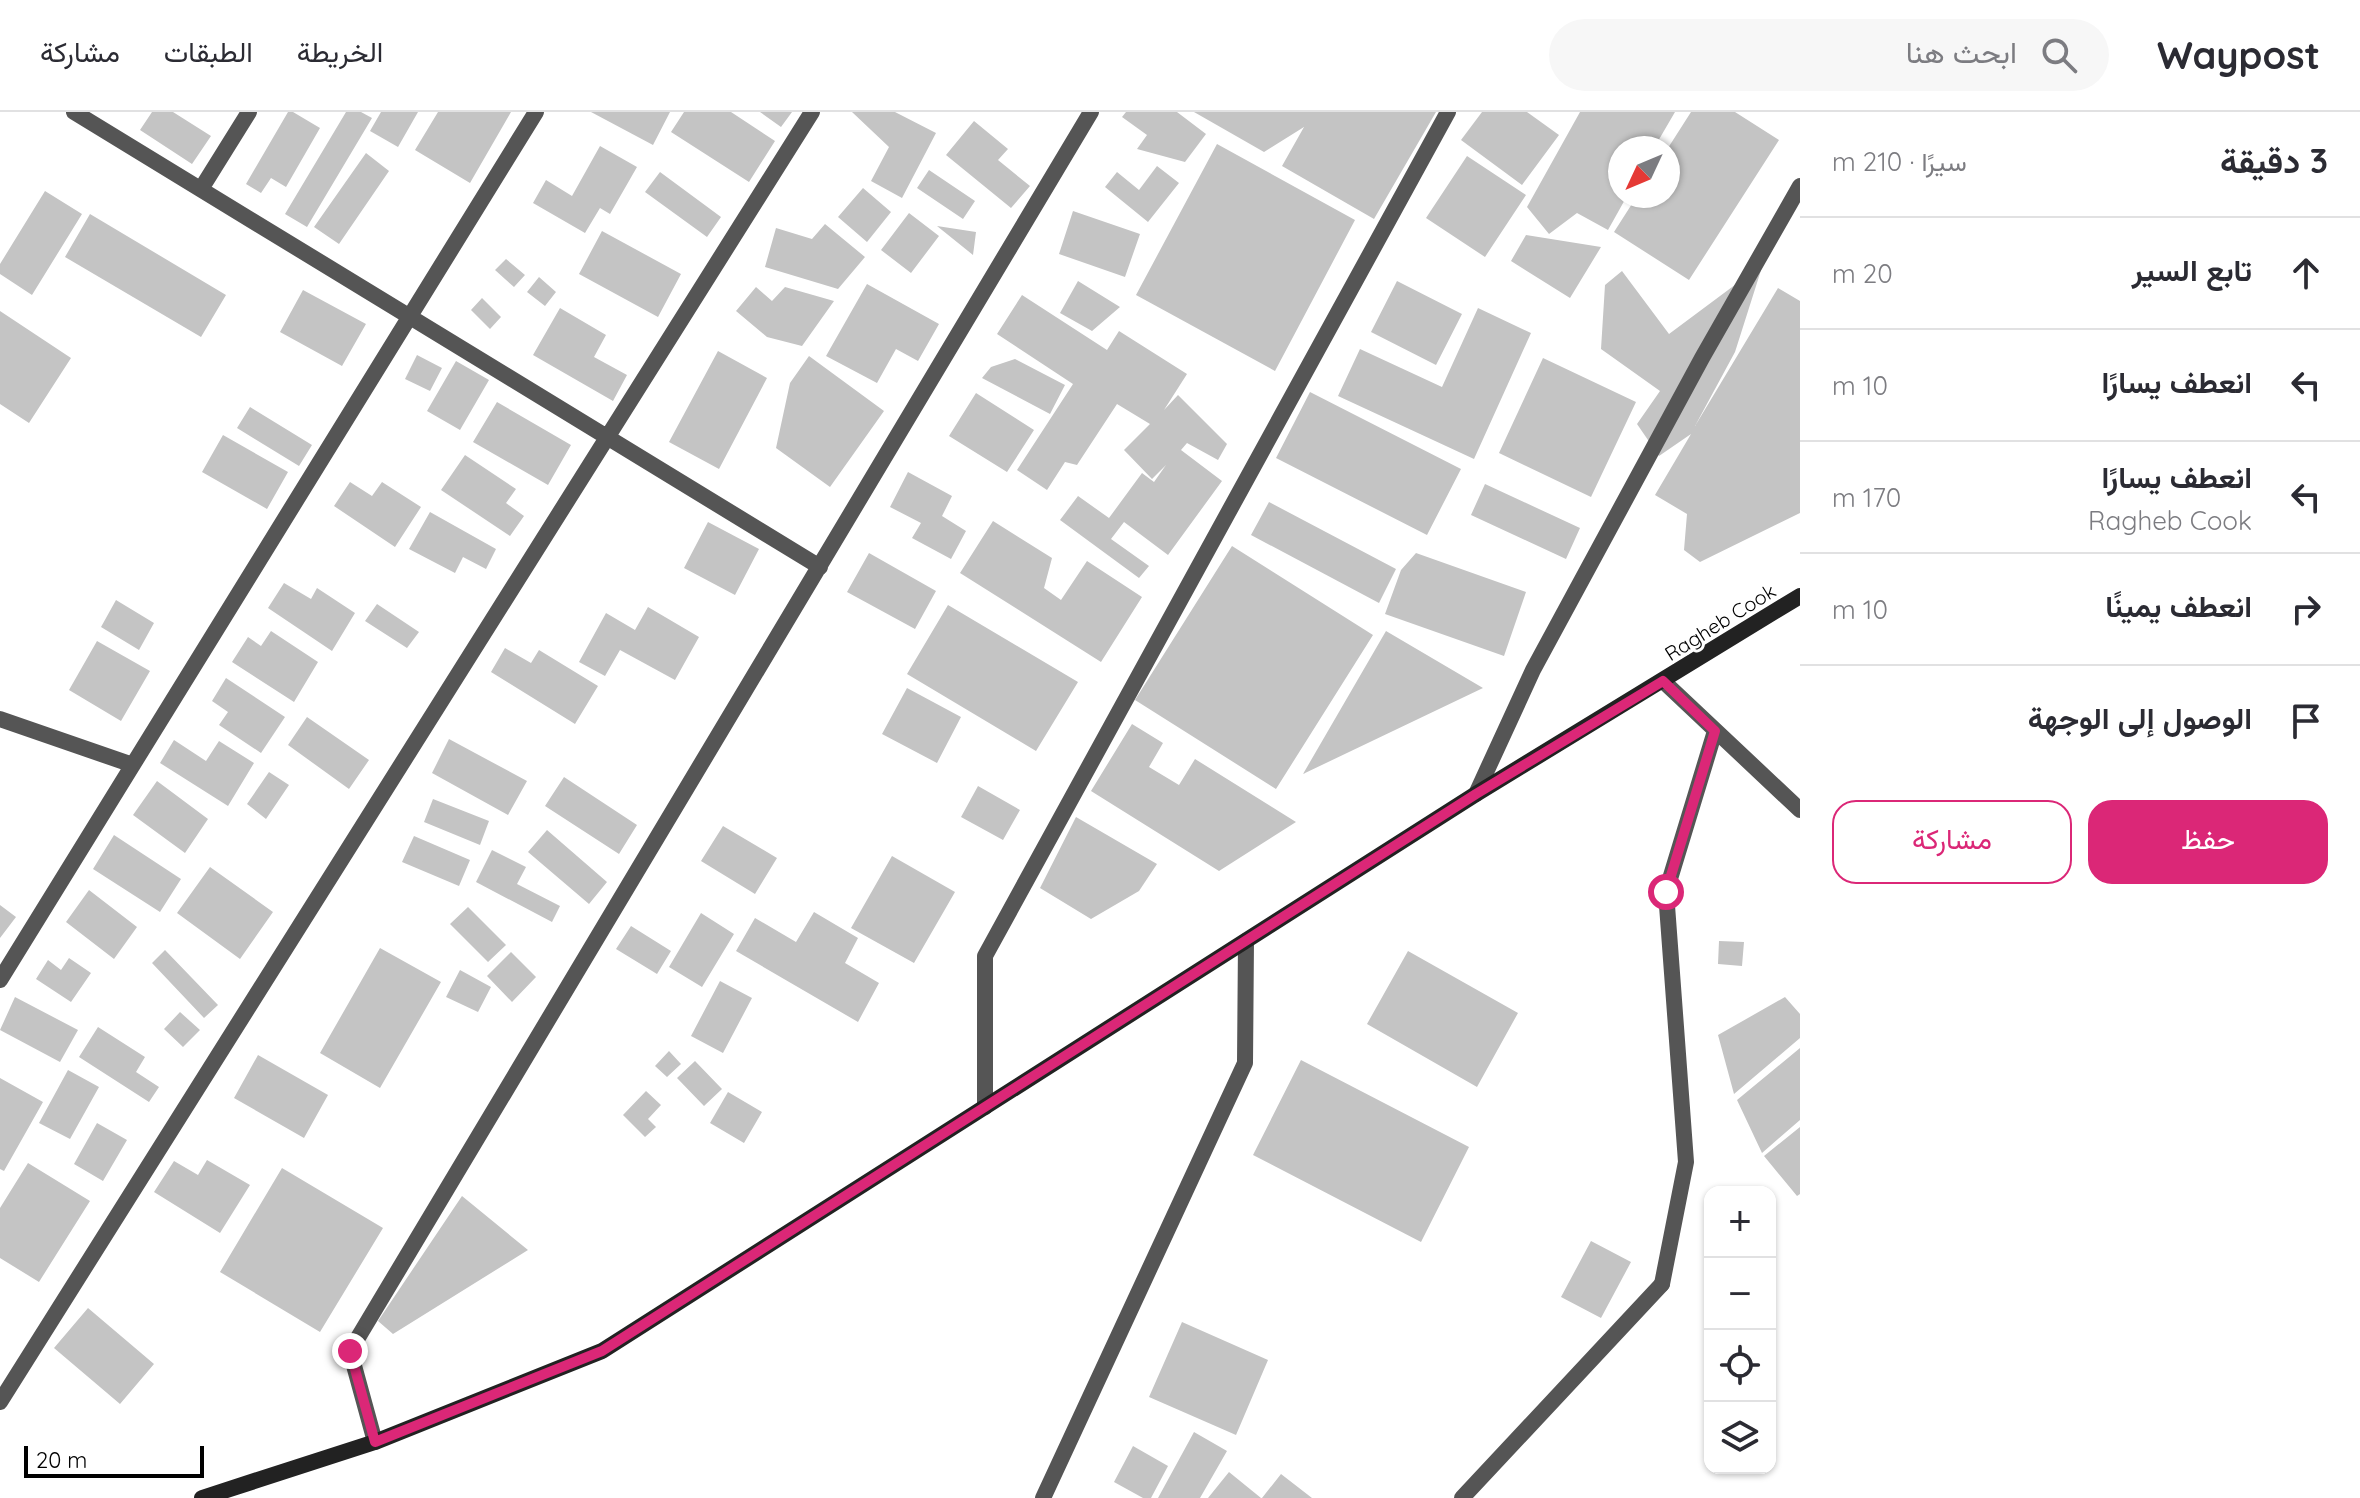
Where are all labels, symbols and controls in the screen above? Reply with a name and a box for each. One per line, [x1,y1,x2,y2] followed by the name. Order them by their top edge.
[1549,19,2109,91] search box
[2157,31,2320,79] text: Waypost
[1906,33,2017,71] text: ابحث هنا
[2037,33,2081,77] icon: search
[40,34,120,69] text: مشاركة
[164,34,253,69] text: الطبقات
[297,34,383,69] text: الخريطة
[1608,136,1680,208] north arrow
[2220,139,2328,182] text: 3 دقيقة
[1832,145,1967,178] text: سيرًا · 210 m
[2132,251,2252,289] text: تابع السير
[2284,251,2328,295] icon: ahead
[1832,257,1893,290] text: 20 m
[2102,363,2252,401] text: انعطف يسارًا
[2284,363,2328,407] icon: left
[1832,369,1888,402] text: 10 m
[2102,458,2252,496] text: انعطف يسارًا
[2284,475,2328,519] icon: left
[1832,481,1901,514] text: 170 m
[2088,504,2252,537] text: Ragheb Cook
[1660,578,1780,666] street label: Ragheb Cook
[2105,587,2252,625] text: انعطف يمينًا
[2284,587,2328,631] icon: right
[1832,593,1888,626] text: 10 m
[2028,699,2252,737] text: الوصول إلى الوجهة
[2284,699,2328,743] icon: arrive
[1832,800,2072,884] button: مشاركة
[2088,800,2328,884] button: حفظ
[1648,874,1684,910] route start
[1704,1186,1776,1474] map controls
[1704,1186,1776,1258] button: +
[1704,1258,1776,1330] button: −
[1704,1330,1776,1402] button: locate
[332,1333,368,1369] route end
[1704,1402,1776,1474] button: layers
[24,1442,204,1478] scale bar
[36,1446,87,1474] text: 20 m

